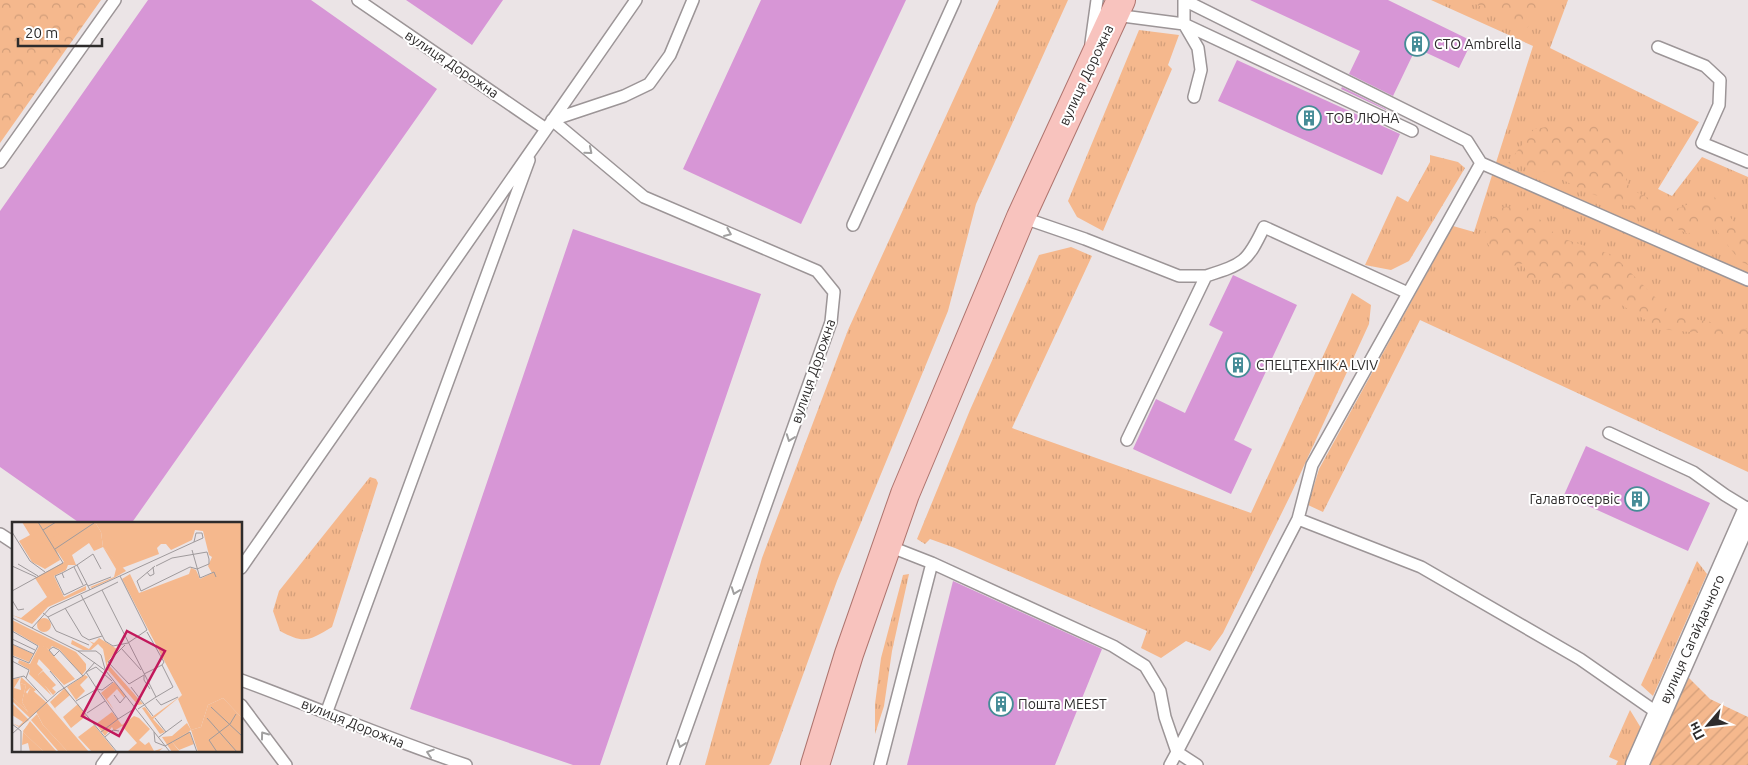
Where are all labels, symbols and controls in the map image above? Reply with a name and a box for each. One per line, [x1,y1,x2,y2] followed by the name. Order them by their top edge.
[18,15,101,47] scale bar
[1056,22,1116,128] street label: вулиця Дорожна
[25,24,58,41] text: 20 m
[402,27,502,101] street label: вулиця Дорожна
[1404,31,1430,57] building icon: СТО Ambrella
[1434,36,1521,52] place label: СТО Ambrella
[1296,105,1322,131] building icon: ТОВ ЛЮНА
[1326,110,1399,126] place label: ТОВ ЛЮНА
[583,146,592,154] one-way arrow
[723,226,732,237] one-way arrow
[788,317,838,425] street label: вулиця Дорожна
[1225,352,1251,378] building icon: СПЕЦТЕХНІКА LVIV
[1256,357,1378,373] place label: СПЕЦТЕХНІКА LVIV
[786,433,796,442] one-way arrow
[1624,486,1650,512] building icon: Галавтосервіс
[1529,491,1620,507] place label: Галавтосервіс
[12,522,242,752] inset map
[1656,572,1728,706] street label: вулиця Сагайдачного
[731,586,741,595] one-way arrow
[988,691,1014,717] building icon: Пошта MEEST
[299,695,407,751] street label: вулиця Дорожна
[1018,696,1107,712] place label: Пошта MEEST
[1683,700,1733,750] north arrow
[1685,719,1708,743] text: Пн
[261,731,270,741] one-way arrow
[677,739,687,748] one-way arrow
[426,749,435,759] one-way arrow

